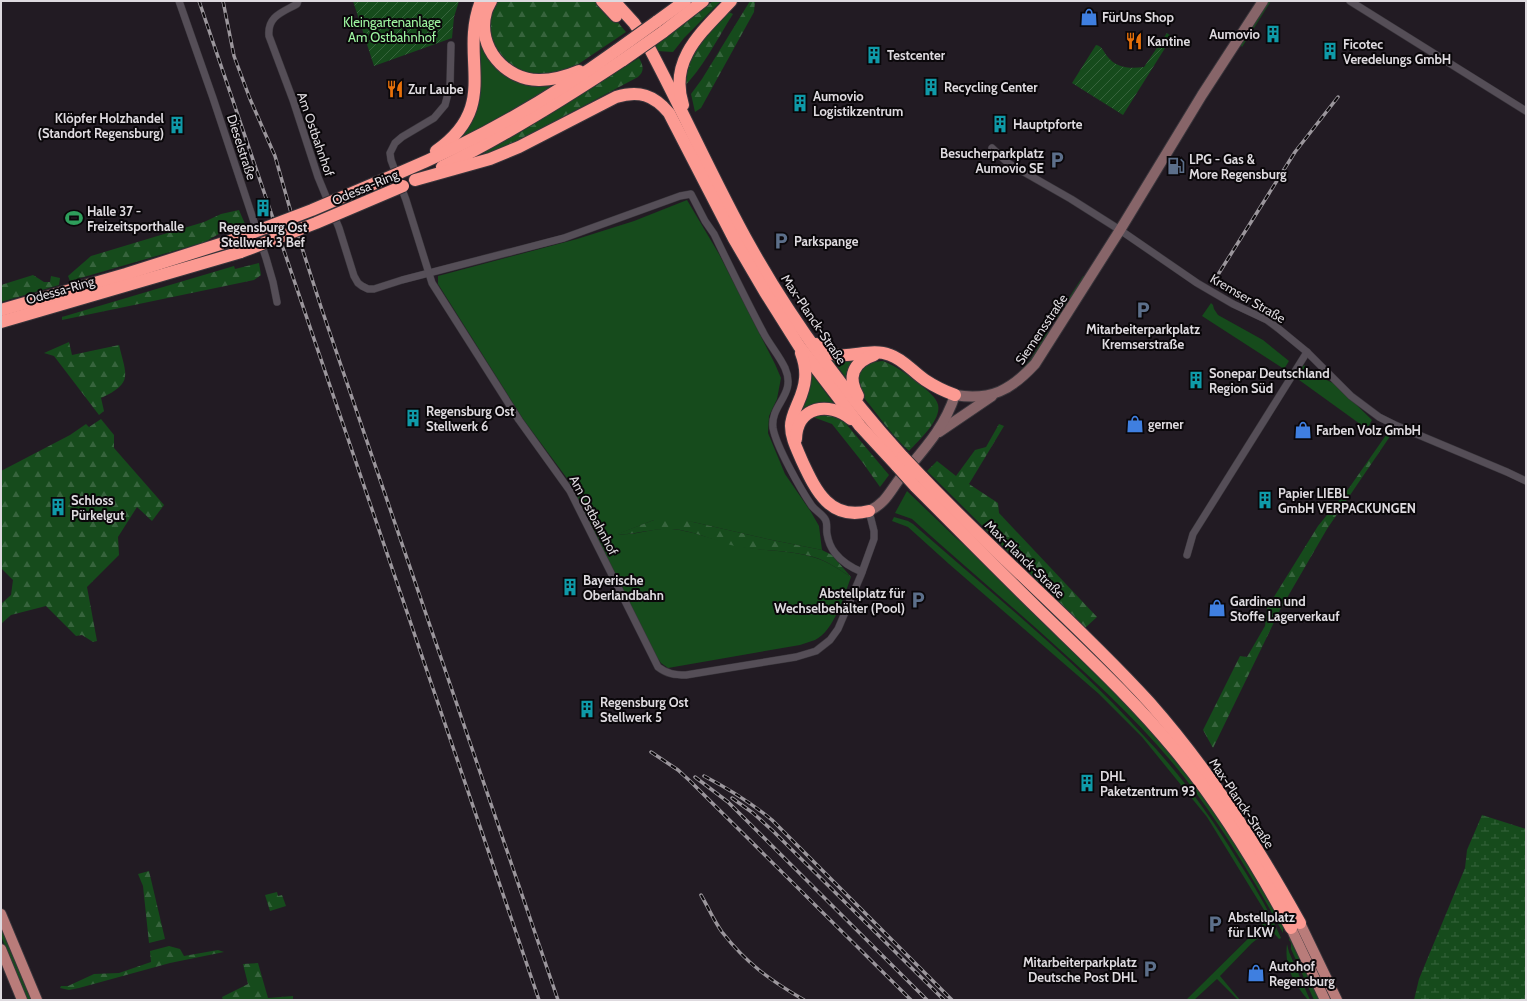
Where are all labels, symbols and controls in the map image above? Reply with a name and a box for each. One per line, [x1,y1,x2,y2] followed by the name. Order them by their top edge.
[1079,7,1099,27] shop icon: FürUns Shop
[1102,9,1175,25] place label: FürUns Shop
[343,14,441,45] park label: Kleingartenanlage Am Ostbahnhof
[1263,24,1283,44] building icon: Aumovio
[1209,26,1261,42] place label: Aumovio
[1124,31,1144,51] restaurant icon: Kantine
[1147,33,1190,49] place label: Kantine
[1343,36,1451,67] place label: Ficotec Veredelungs GmbH
[1320,41,1340,61] building icon: Ficotec Veredelungs GmbH
[864,45,884,65] building icon: Testcenter
[887,47,946,63] place label: Testcenter
[921,77,941,97] building icon: Recycling Center
[385,79,405,99] restaurant icon: Zur Laube
[944,79,1038,95] place label: Recycling Center
[408,81,464,97] place label: Zur Laube
[813,88,903,119] place label: Aumovio Logistikzentrum
[294,90,338,179] street label: Am Ostbahnhof
[790,93,810,113] building icon: Aumovio Logistikzentrum
[38,110,165,141] place label: Klöpfer Holzhandel (Standort Regensburg)
[224,112,260,182] street label: Dieselstraße
[990,114,1010,134] building icon: Hauptpforte
[167,115,187,135] building icon: Klöpfer Holzhandel (Standort Regensburg)
[1013,116,1083,132] place label: Hauptpforte
[940,145,1044,176] place label: Besucherparkplatz Aumovio SE
[1047,150,1067,170] parking icon: Besucherparkplatz Aumovio SE
[1189,151,1287,182] place label: LPG - Gas & More Regensburg
[1166,156,1186,176] fuel station icon: LPG - Gas & More Regensburg
[329,166,401,208] street label: Odessa-Ring
[253,198,273,218] building icon: Regensburg Ost Stellwerk 3 Bef
[87,203,184,234] place label: Halle 37 - Freizeitsporthalle
[64,208,84,228] sports icon: Halle 37 - Freizeitsporthalle
[219,219,308,250] place label: Regensburg Ost Stellwerk 3 Bef
[771,231,791,251] parking icon: Parkspange
[794,233,859,249] place label: Parkspange
[1207,270,1289,326] street label: Kremser Straße
[778,271,850,367] street label: Max-Planck-Straße
[24,272,97,307] street label: Odessa-Ring
[1012,290,1071,367] street label: Siemensstraße
[1133,300,1153,320] parking icon: Mitarbeiterparkplatz Kremserstraße
[1086,321,1200,352] place label: Mitarbeiterparkplatz Kremserstraße
[1209,365,1330,396] place label: Sonepar Deutschland Region Süd
[1186,370,1206,390] building icon: Sonepar Deutschland Region Süd
[426,403,515,434] place label: Regensburg Ost Stellwerk 6
[403,408,423,428] building icon: Regensburg Ost Stellwerk 6
[1125,414,1145,434] shop icon: gerner
[1148,416,1184,432] place label: gerner
[1293,420,1313,440] shop icon: Farben Volz GmbH
[1316,422,1421,438] place label: Farben Volz GmbH
[566,472,622,558] street label: Am Ostbahnhof
[1278,485,1416,516] place label: Papier LIEBL GmbH VERPACKUNGEN
[1255,490,1275,510] building icon: Papier LIEBL GmbH VERPACKUNGEN
[71,492,125,523] place label: Schloss Pürkelgut
[48,497,68,517] building icon: Schloss Pürkelgut
[982,517,1069,602] street label: Max-Planck-Straße
[583,572,664,603] place label: Bayerische Oberlandbahn
[560,577,580,597] building icon: Bayerische Oberlandbahn
[774,585,906,616] place label: Abstellplatz für Wechselbehälter (Pool)
[908,590,928,610] parking icon: Abstellplatz für Wechselbehälter (Pool)
[1230,593,1340,624] place label: Gardinen und Stoffe Lagerverkauf
[1207,598,1227,618] shop icon: Gardinen und Stoffe Lagerverkauf
[600,694,689,725] place label: Regensburg Ost Stellwerk 5
[577,699,597,719] building icon: Regensburg Ost Stellwerk 5
[1206,755,1278,851] street label: Max-Planck-Straße
[1100,768,1196,799] place label: DHL Paketzentrum 93
[1077,773,1097,793] building icon: DHL Paketzentrum 93
[1228,909,1295,940] place label: Abstellplatz für LKW
[1205,914,1225,934] parking icon: Abstellplatz für LKW
[1023,954,1137,985] place label: Mitarbeiterparkplatz Deutsche Post DHL
[1269,958,1335,989] place label: Autohof Regensburg
[1140,959,1160,979] parking icon: Mitarbeiterparkplatz Deutsche Post DHL
[1246,963,1266,983] shop icon: Autohof Regensburg

